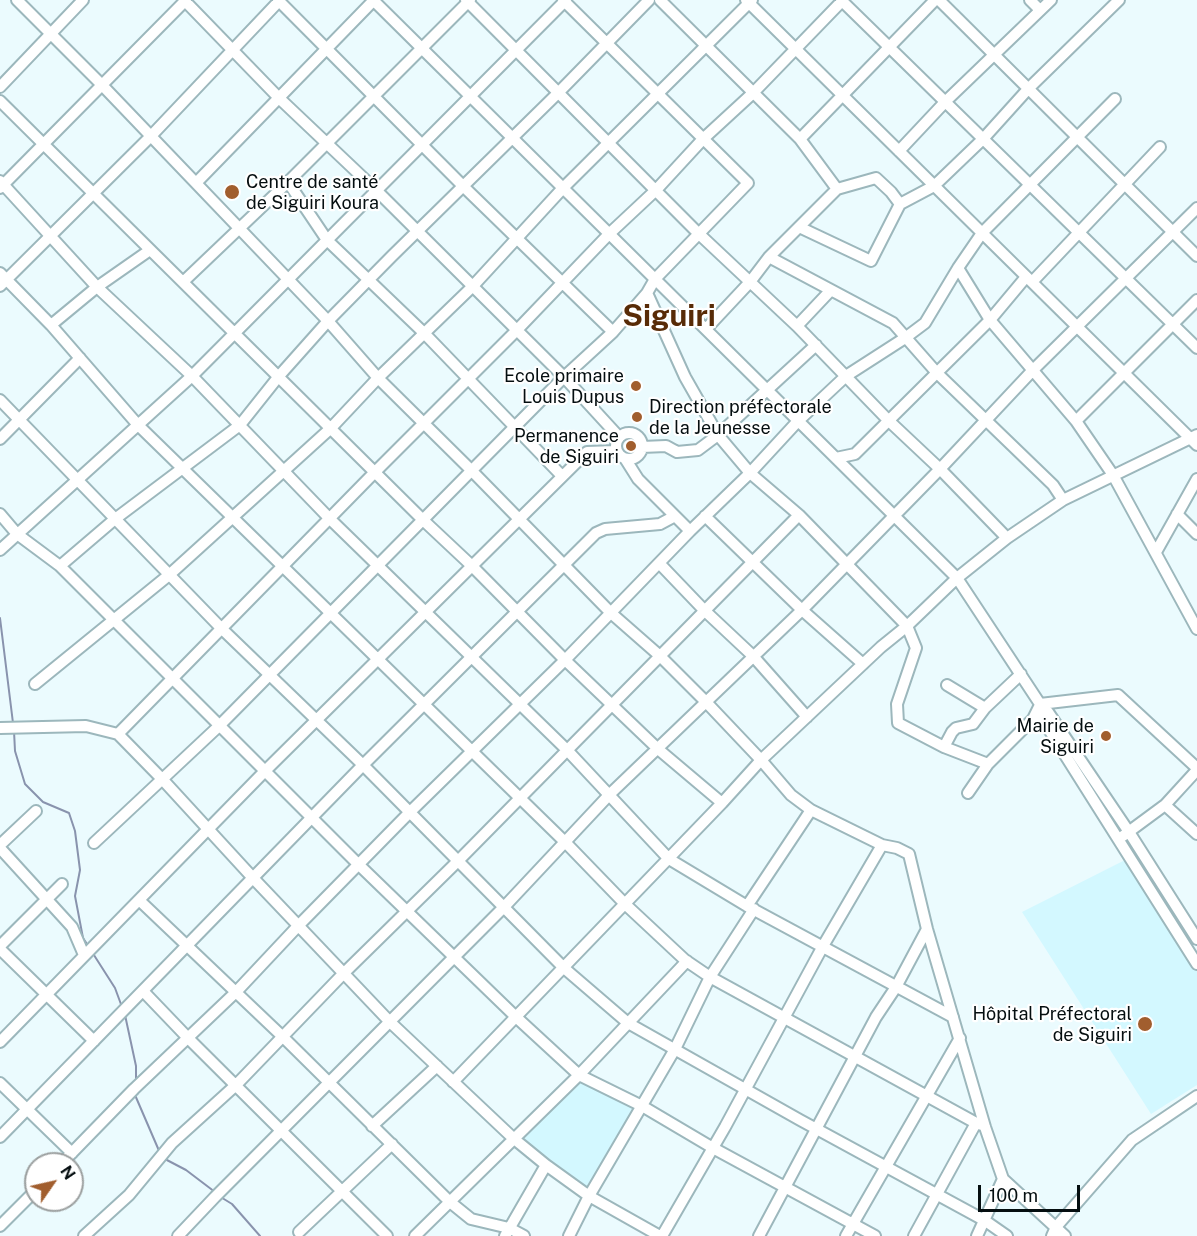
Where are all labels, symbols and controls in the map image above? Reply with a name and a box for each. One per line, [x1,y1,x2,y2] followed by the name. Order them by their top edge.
[246,171,379,213] place label: Centre de santé de Siguiri Koura
[223,183,241,201] marker: Centre de santé de Siguiri Koura
[622,299,716,335] district label: Siguiri
[504,365,624,407] place label: Ecole primaire Louis Dupus
[629,379,643,393] marker: Ecole primaire Louis Dupus
[649,396,832,438] place label: Direction préfectorale de la Jeunesse
[630,410,644,424] marker: Direction préfectorale de la Jeunesse
[514,425,619,468] place label: Permanence de Siguiri
[624,439,638,453] marker: Permanence de Siguiri
[1017,715,1094,758] place label: Mairie de Siguiri
[1099,729,1113,743] marker: Mairie de Siguiri
[972,1003,1132,1046] place label: Hôpital Préfectoral de Siguiri
[1136,1015,1154,1033] marker: Hôpital Préfectoral de Siguiri
[24,1152,84,1212] north arrow
[56,1162,79,1183] text: N
[981,1173,1083,1211] scale bar
[989,1185,1038,1206] text: 100 m

